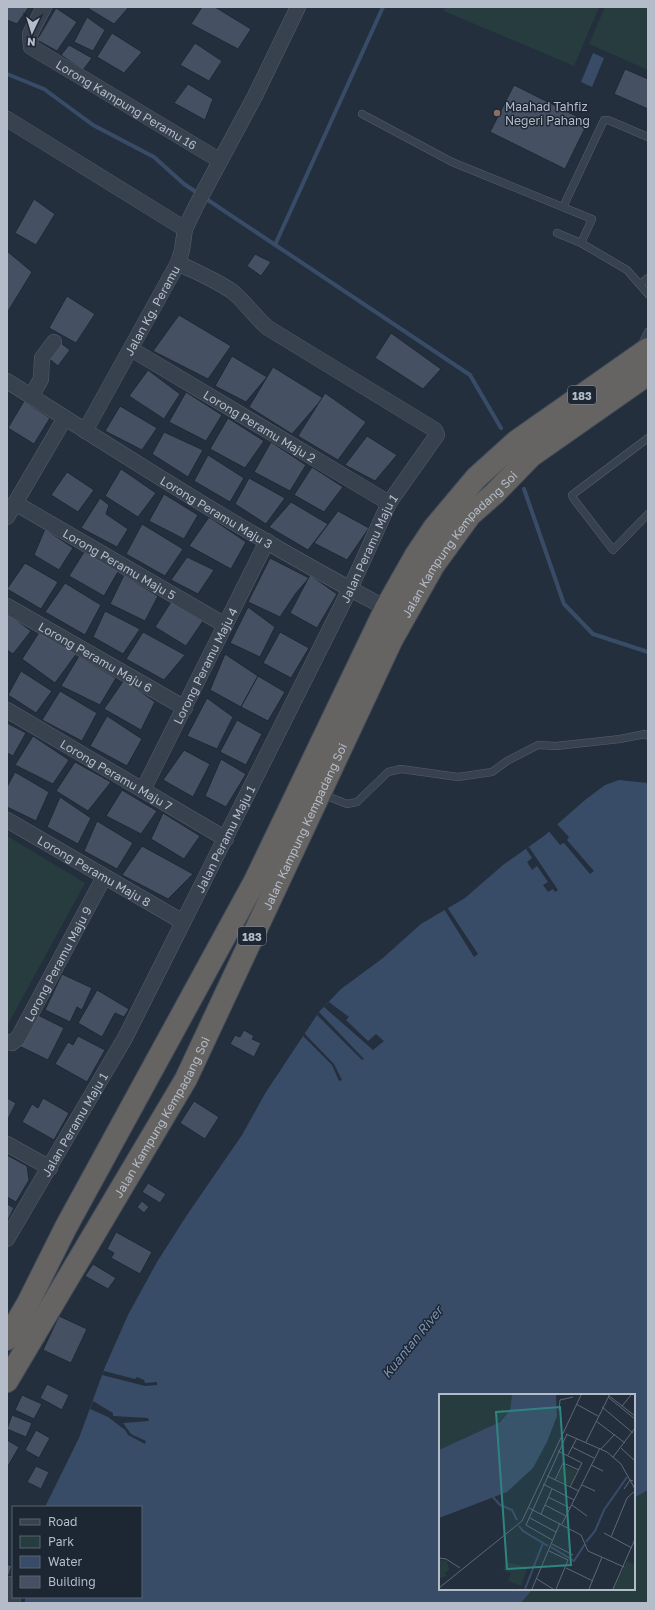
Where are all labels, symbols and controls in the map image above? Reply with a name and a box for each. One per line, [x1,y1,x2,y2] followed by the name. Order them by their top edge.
[12,12,52,52] north arrow
[27,36,36,49] text: N
[53,56,200,153] street label: Lorong Kampung Peramu 16
[505,99,590,128] place label: Maahad Tahfiz Negeri Pahang
[492,108,502,118] marker: Maahad Tahfiz Negeri Pahang
[121,263,183,358] street label: Jalan Kg. Peramu
[568,386,596,404] road number: 183
[201,387,319,465] street label: Lorong Peramu Maju 2
[398,468,520,620] street label: Jalan Kampung Kempadang Soi
[158,472,275,551] street label: Lorong Peramu Maju 3
[337,491,401,605] street label: Jalan Peramu Maju 1
[60,525,179,602] street label: Lorong Peramu Maju 5
[170,605,240,726] street label: Lorong Peramu Maju 4
[36,618,155,695] street label: Lorong Peramu Maju 6
[58,736,175,813] street label: Lorong Peramu Maju 7
[259,741,350,912] street label: Jalan Kampung Kempadang Soi
[192,782,258,895] street label: Jalan Peramu Maju 1
[35,832,154,909] street label: Lorong Peramu Maju 8
[21,904,94,1024] street label: Lorong Peramu Maju 9
[238,927,266,945] road number: 183
[110,1034,212,1200] street label: Jalan Kampung Kempadang Soi
[38,1070,111,1179] street label: Jalan Peramu Maju 1
[378,1301,447,1381] water label: Kuantan River
[439,1394,635,1590] inset map
[12,1506,142,1598] legend
[48,1514,77,1529] text: Road
[48,1534,74,1549] text: Park
[48,1554,82,1569] text: Water
[48,1574,96,1589] text: Building

